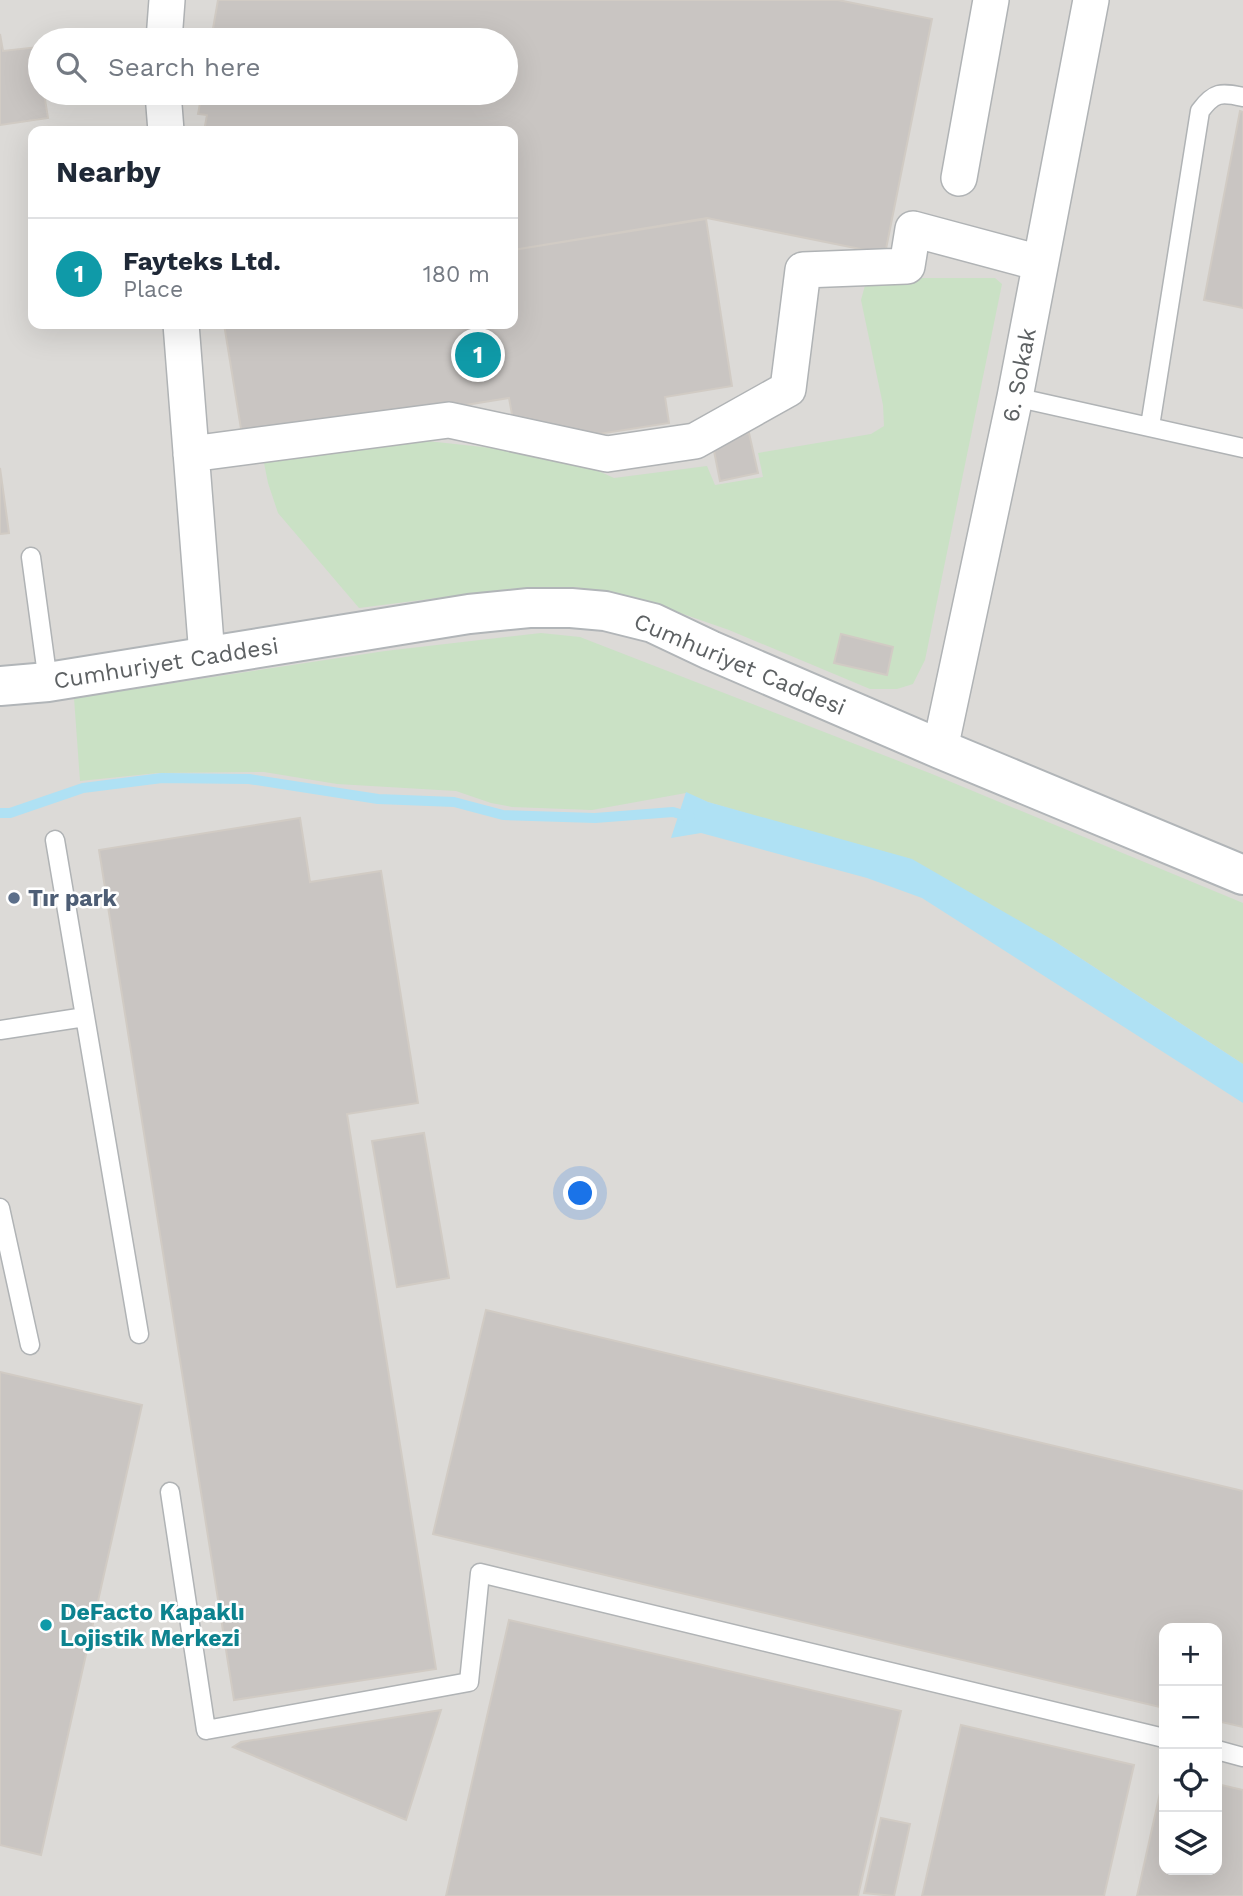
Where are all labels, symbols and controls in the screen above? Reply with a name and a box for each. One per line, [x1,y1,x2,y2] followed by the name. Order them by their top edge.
[28,28,518,105] search box
[52,48,90,86] icon: search
[108,52,260,82] text: Search here
[56,154,161,189] text: Nearby
[123,246,281,276] text: Fayteks Ltd.
[74,261,84,288] text: 1
[423,261,490,288] text: 180 m
[123,276,183,303] text: Place
[997,326,1042,424] street label: 6. Sokak
[455,329,501,381] pin: 1
[630,608,850,721] street label: Cumhuriyet Caddesi
[52,632,280,695] street label: Cumhuriyet Caddesi
[28,885,118,912] place label: Tır park
[6,890,22,906] marker: Tır park
[563,1176,597,1210] your location
[60,1599,245,1652] place label: DeFacto Kapaklı Lojistik Merkezi
[38,1617,54,1633] marker: DeFacto Kapaklı Lojistik Merkezi
[1159,1623,1222,1875] map controls
[1159,1623,1222,1686] button: +
[1159,1686,1222,1749] button: −
[1159,1749,1222,1812] button: locate
[1159,1812,1222,1875] button: layers

